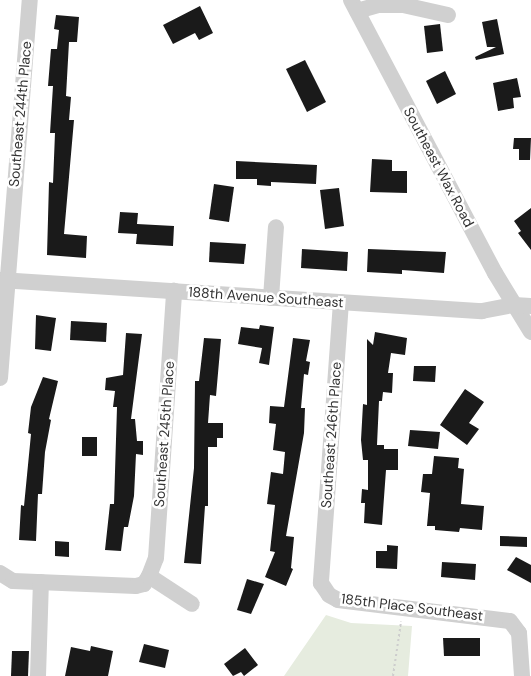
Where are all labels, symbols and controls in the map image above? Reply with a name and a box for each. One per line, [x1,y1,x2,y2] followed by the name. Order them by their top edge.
[5,40,35,188] street label: Southeast 244th Place
[400,104,478,230] street label: Southeast Wax Road
[188,283,344,311] street label: 188th Avenue Southeast
[151,360,177,508] street label: Southeast 245th Place
[318,361,344,509] street label: Southeast 246th Place
[340,590,484,624] street label: 185th Place Southeast

